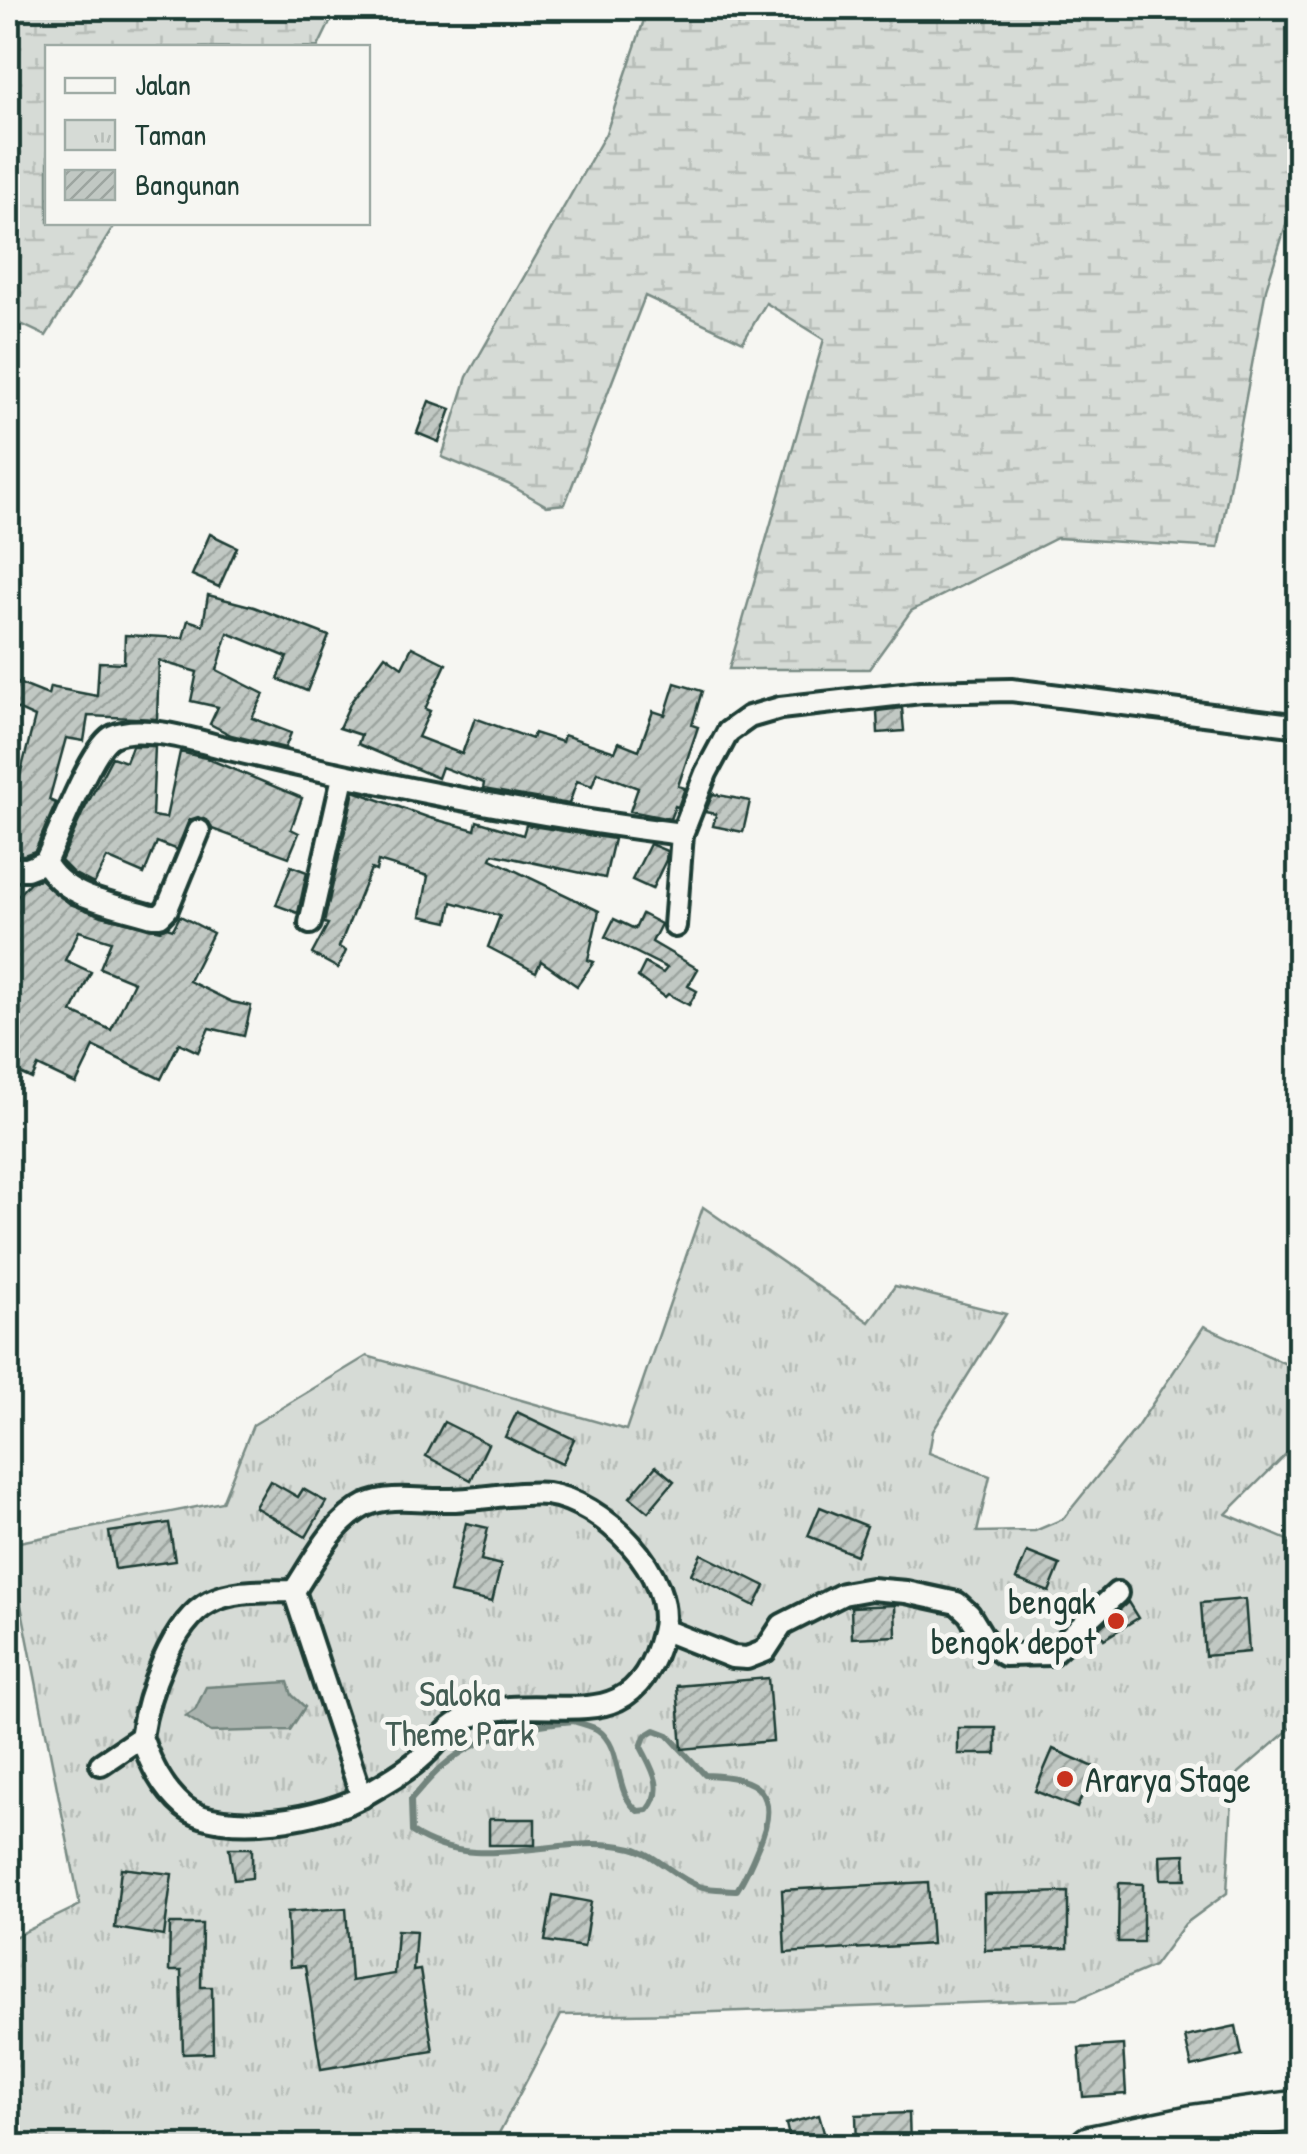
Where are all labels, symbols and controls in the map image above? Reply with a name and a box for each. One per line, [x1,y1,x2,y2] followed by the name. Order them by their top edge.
[45,45,370,225] legend
[135,64,191,104] text: Jalan
[135,114,207,154] text: Taman
[135,164,240,204] text: Bangunan
[931,1578,1097,1665] place label: bengak bengok depot
[1105,1610,1127,1632] marker: bengak bengok depot
[385,1670,535,1757] park label: Saloka Theme Park
[1085,1756,1251,1803] place label: Ararya Stage
[1054,1768,1076,1790] marker: Ararya Stage

